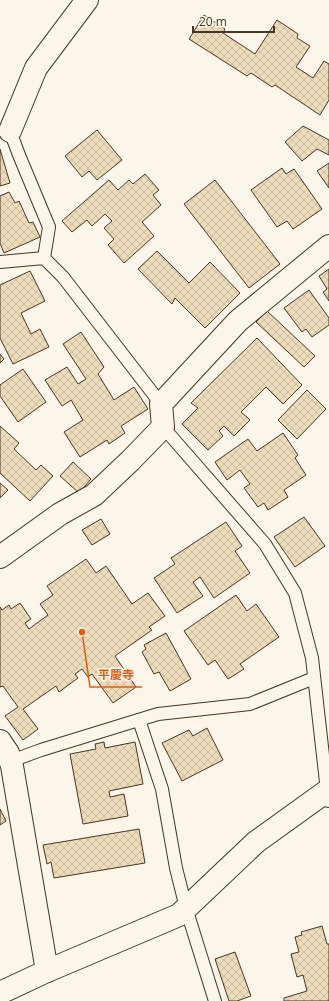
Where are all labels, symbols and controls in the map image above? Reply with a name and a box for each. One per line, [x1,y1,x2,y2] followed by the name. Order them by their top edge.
[193,8,274,34] scale bar
[199,13,227,30] text: 20 m
[90,663,142,687] callout: 平慶寺
[98,666,134,683] text: 平慶寺

